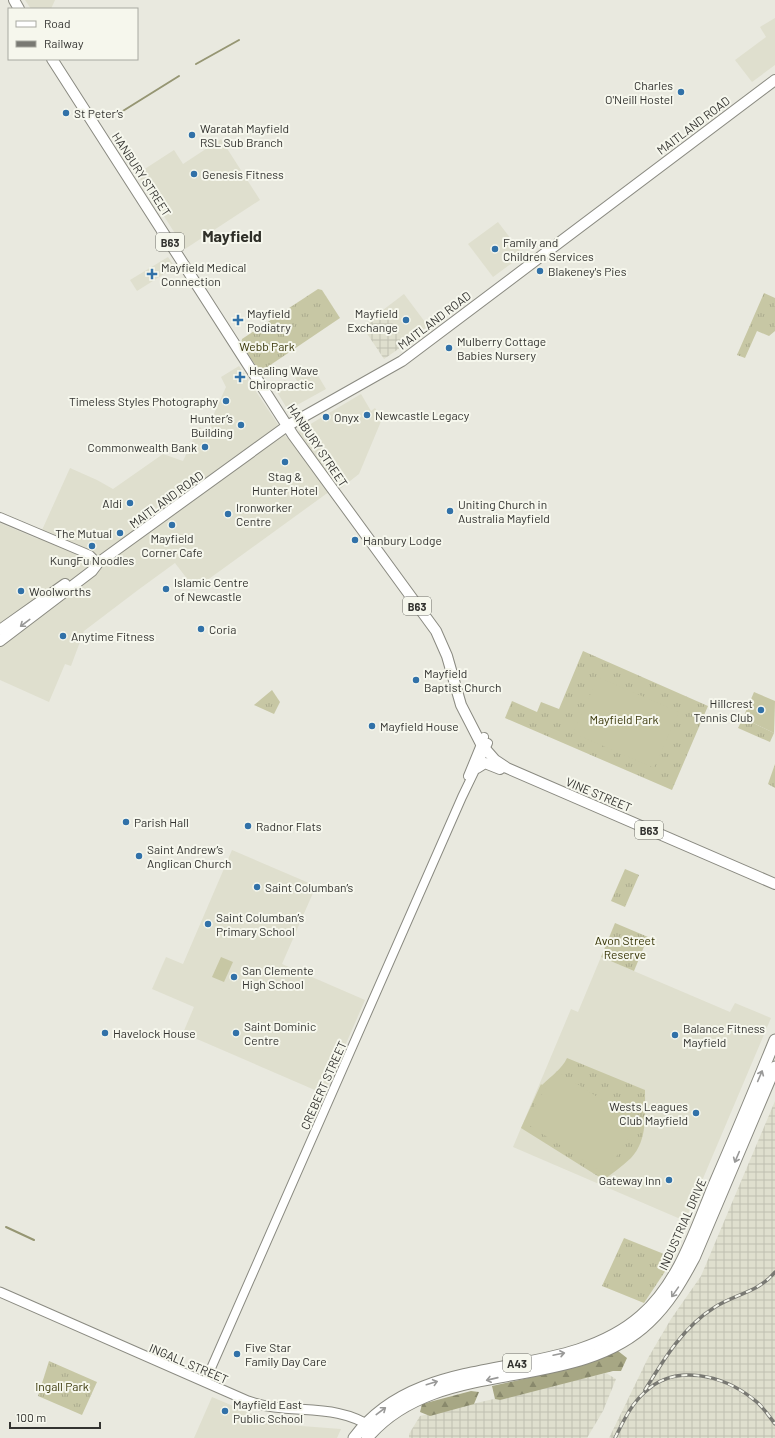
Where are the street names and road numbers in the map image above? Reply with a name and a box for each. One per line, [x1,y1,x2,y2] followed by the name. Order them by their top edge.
[654,93,732,157] street label: MAITLAND ROAD
[110,129,174,219] street label: HANBURY STREET
[156,233,184,251] road number: B63
[395,288,473,352] street label: MAITLAND ROAD
[285,401,351,489] street label: HANBURY STREET
[126,468,206,530] street label: MAITLAND ROAD
[403,597,431,615] road number: B63
[564,774,634,814] street label: VINE STREET
[635,821,663,839] road number: B63
[297,1038,349,1131] street label: CREBERT STREET
[656,1176,708,1272] street label: INDUSTRIAL DRIVE
[148,1340,231,1386] street label: INGALL STREET
[503,1354,531,1372] road number: A43

